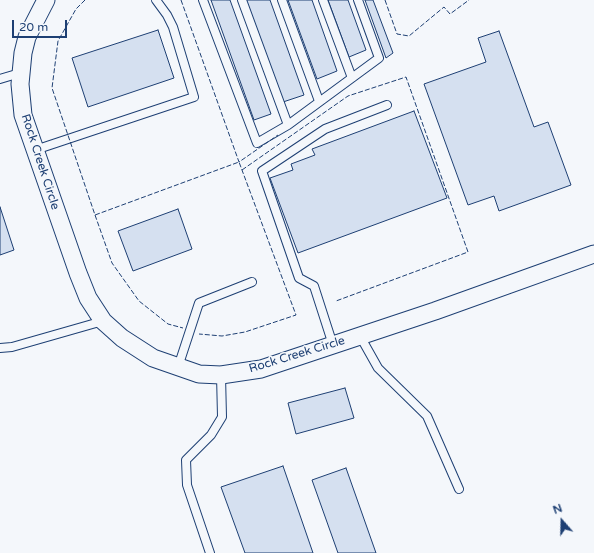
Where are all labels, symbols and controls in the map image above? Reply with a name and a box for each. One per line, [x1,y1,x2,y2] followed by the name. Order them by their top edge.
[14,12,69,38] scale bar
[19,20,48,34] text: 20 m
[18,112,62,212] street label: Rock Creek Circle
[247,334,347,376] street label: Rock Creek Circle
[542,501,582,541] north arrow
[551,502,564,517] text: N

